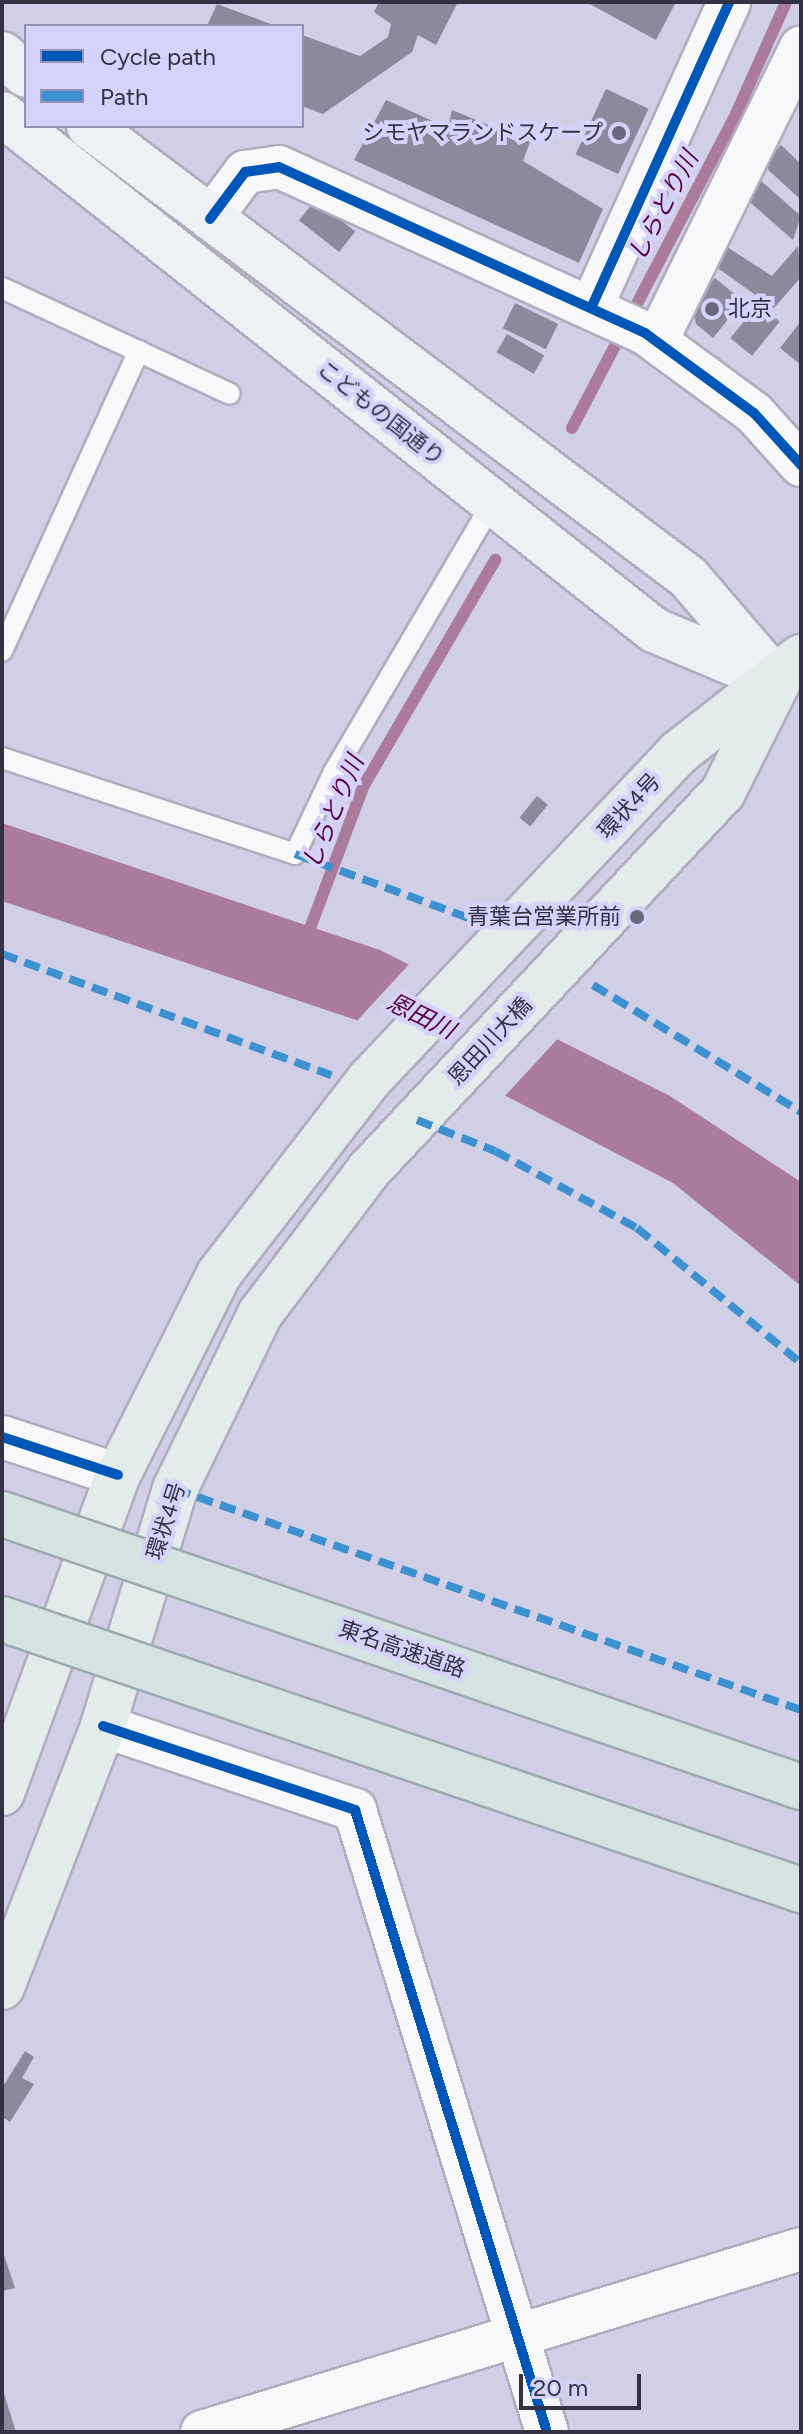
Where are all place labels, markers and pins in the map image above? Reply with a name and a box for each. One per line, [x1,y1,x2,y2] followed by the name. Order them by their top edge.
[361,120,603,146] place label: シモヤマランドスケープ
[610,124,628,142] marker: シモヤマランドスケープ
[728,296,772,322] place label: 北京
[703,300,721,318] marker: 北京
[467,904,621,930] place label: 青葉台営業所前
[628,908,646,926] marker: 青葉台営業所前

